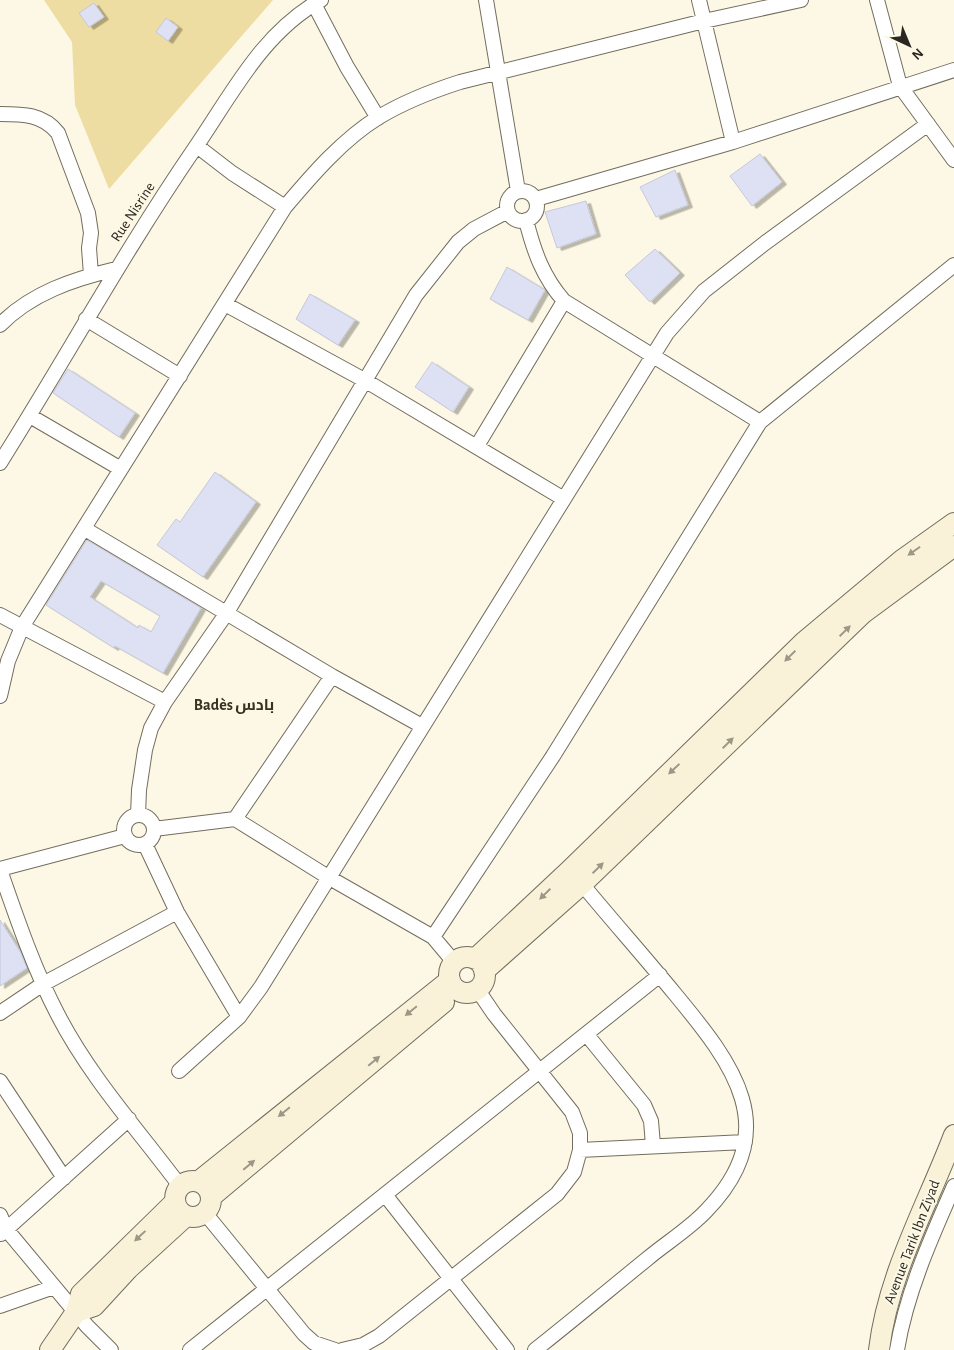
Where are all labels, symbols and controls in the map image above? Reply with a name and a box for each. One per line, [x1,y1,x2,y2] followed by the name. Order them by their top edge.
[884,20,934,70] north arrow
[909,45,926,62] text: N
[108,179,158,244] street label: Rue Nisrine
[907,546,921,556] one-way arrow
[839,625,851,637] one-way arrow
[785,650,797,662] one-way arrow
[194,697,274,714] district label: Badès بادس
[722,738,734,750] one-way arrow
[668,763,680,775] one-way arrow
[592,862,604,874] one-way arrow
[539,888,551,900] one-way arrow
[405,1005,418,1016] one-way arrow
[367,1055,380,1066] one-way arrow
[278,1107,291,1118] one-way arrow
[242,1159,255,1170] one-way arrow
[881,1178,943,1306] street label: Avenue Tarik Ibn Ziyad
[134,1230,146,1242] one-way arrow

